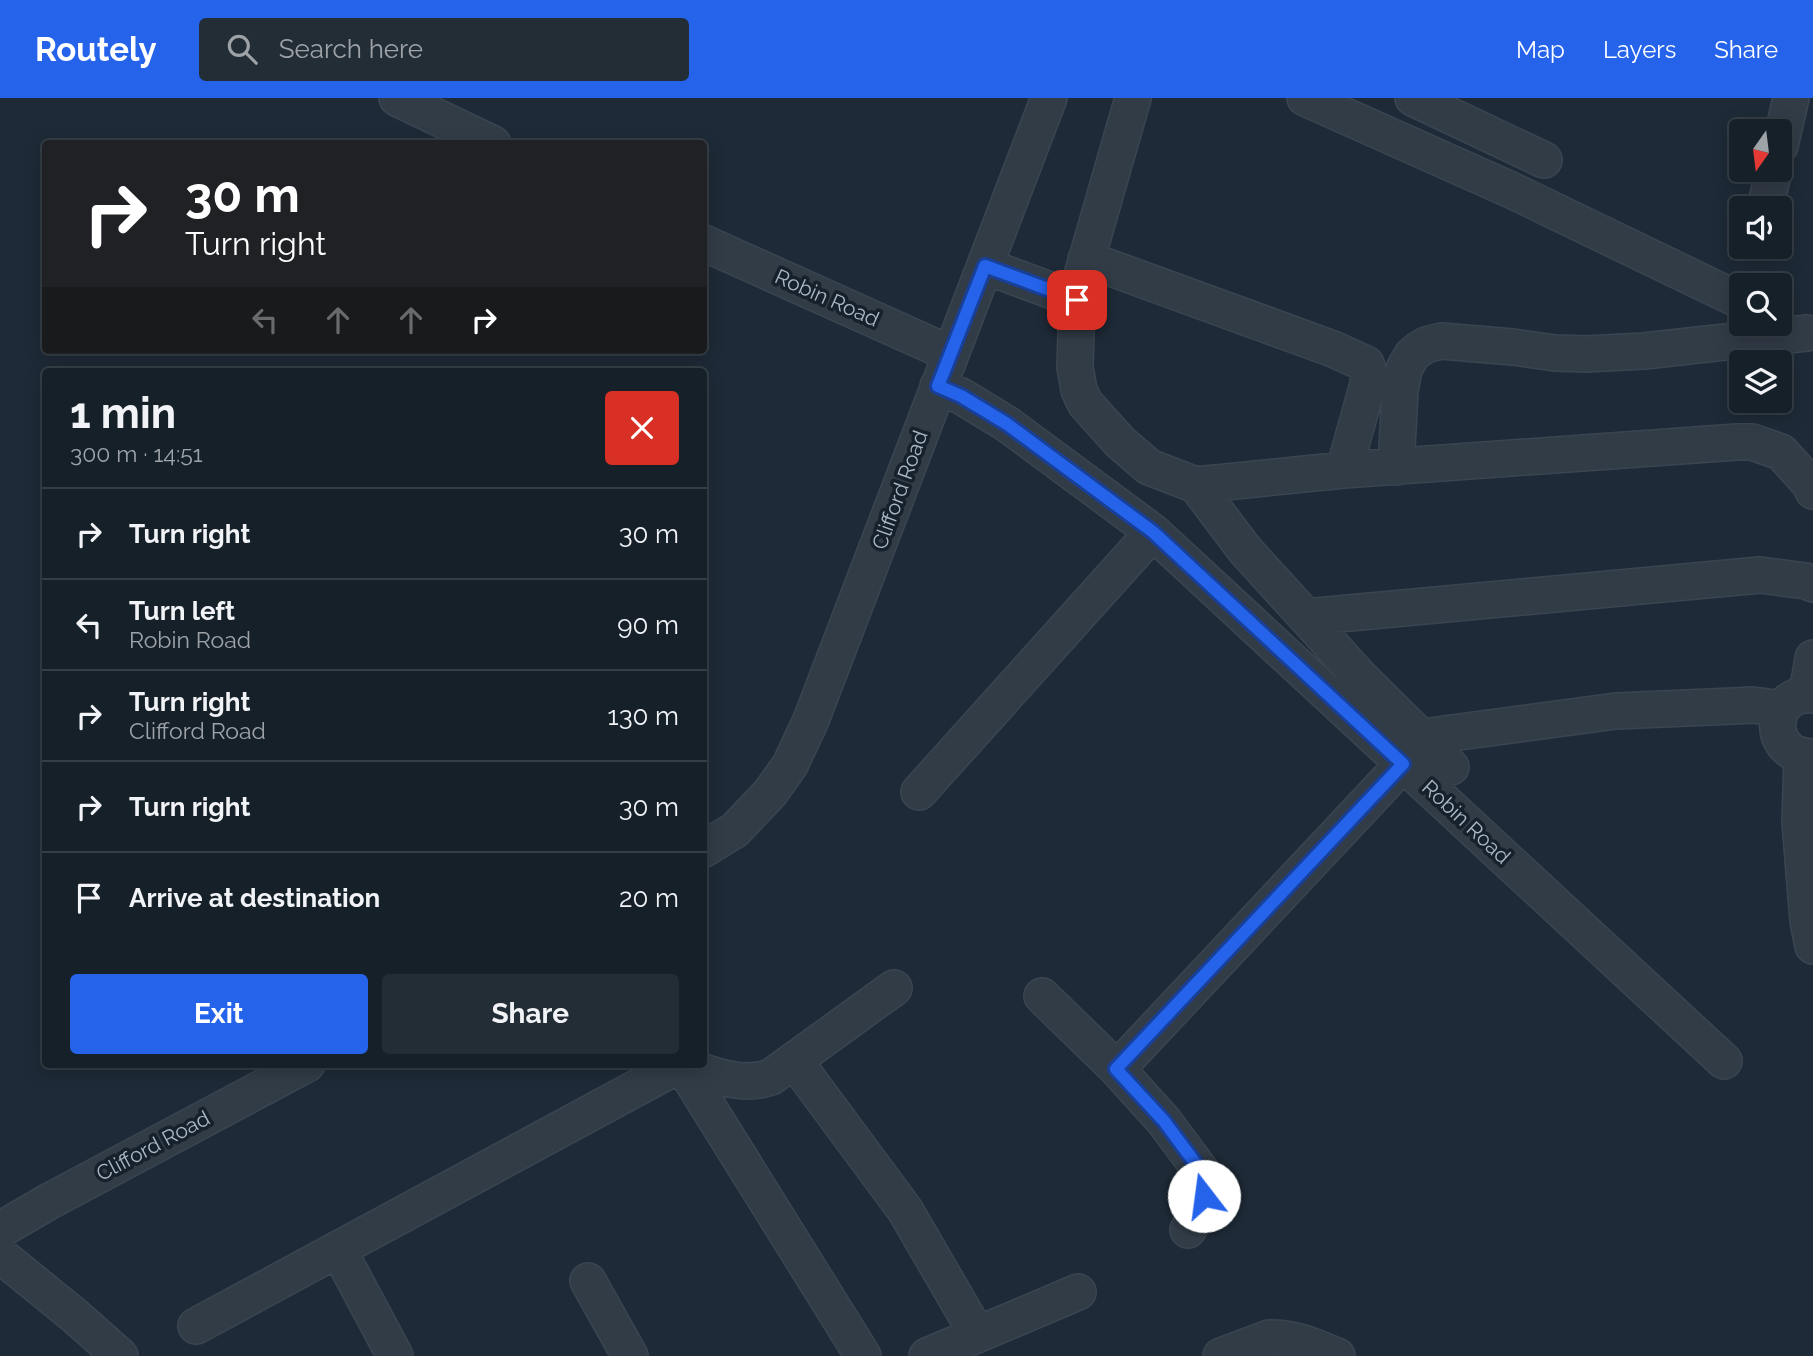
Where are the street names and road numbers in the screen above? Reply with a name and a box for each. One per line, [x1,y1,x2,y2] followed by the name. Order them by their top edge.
[771,263,883,332] street label: Robin Road
[866,427,933,553] street label: Clifford Road
[1417,775,1516,869] street label: Robin Road
[92,1105,214,1186] street label: Clifford Road

